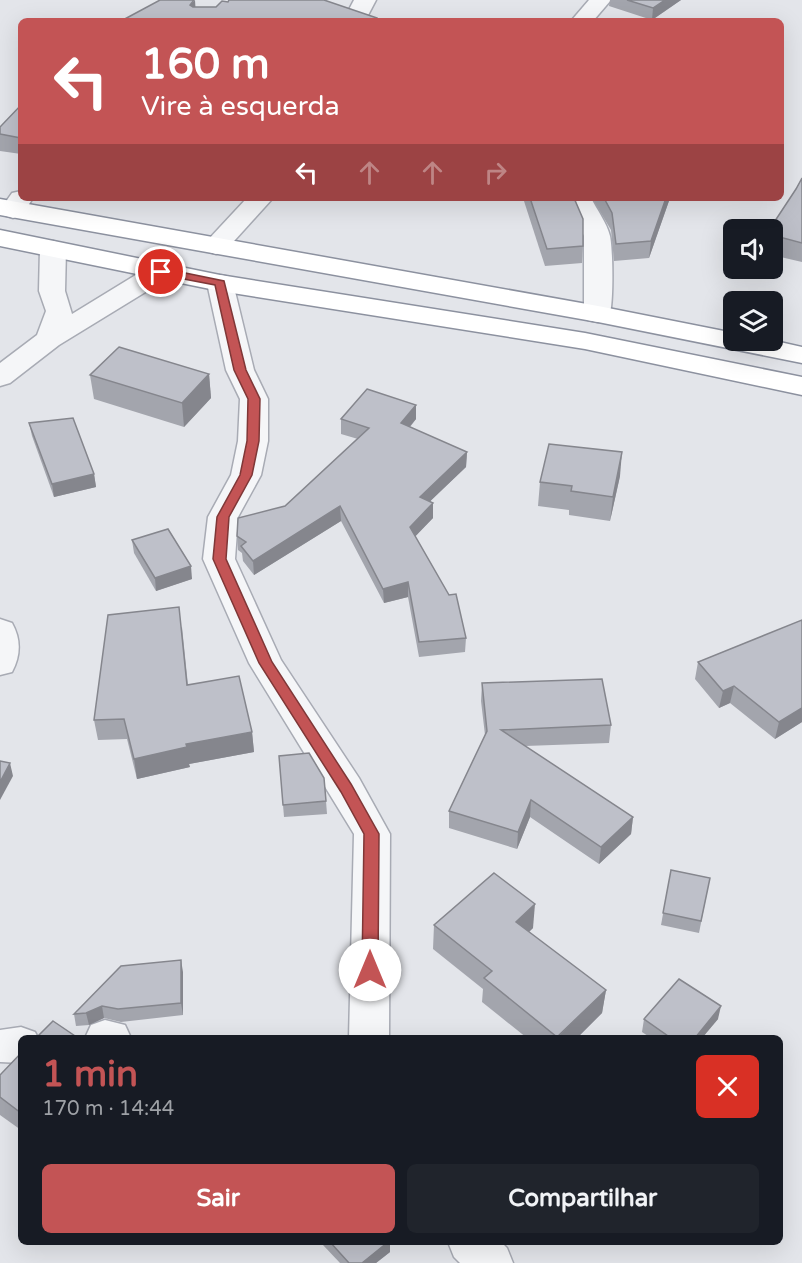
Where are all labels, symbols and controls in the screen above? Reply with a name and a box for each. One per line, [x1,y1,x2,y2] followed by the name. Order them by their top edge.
[141,39,270,90] text: 160 m
[42,42,120,120] icon: left
[141,90,340,123] text: Vire à esquerda
[290,156,323,189] icon: left
[353,156,386,189] icon: ahead
[416,156,449,189] icon: ahead
[479,156,512,189] icon: right
[723,219,783,351] map controls
[723,219,783,279] button: sound
[135,246,186,297] pin
[144,255,177,288] icon: arrive
[723,291,783,351] button: layers
[338,938,402,1002] position arrow
[42,1053,138,1096] text: 1 min
[696,1055,759,1118] button: close
[42,1097,174,1121] text: 170 m · 14:44
[42,1164,395,1233] button: Sair
[407,1164,759,1233] button: Compartilhar

